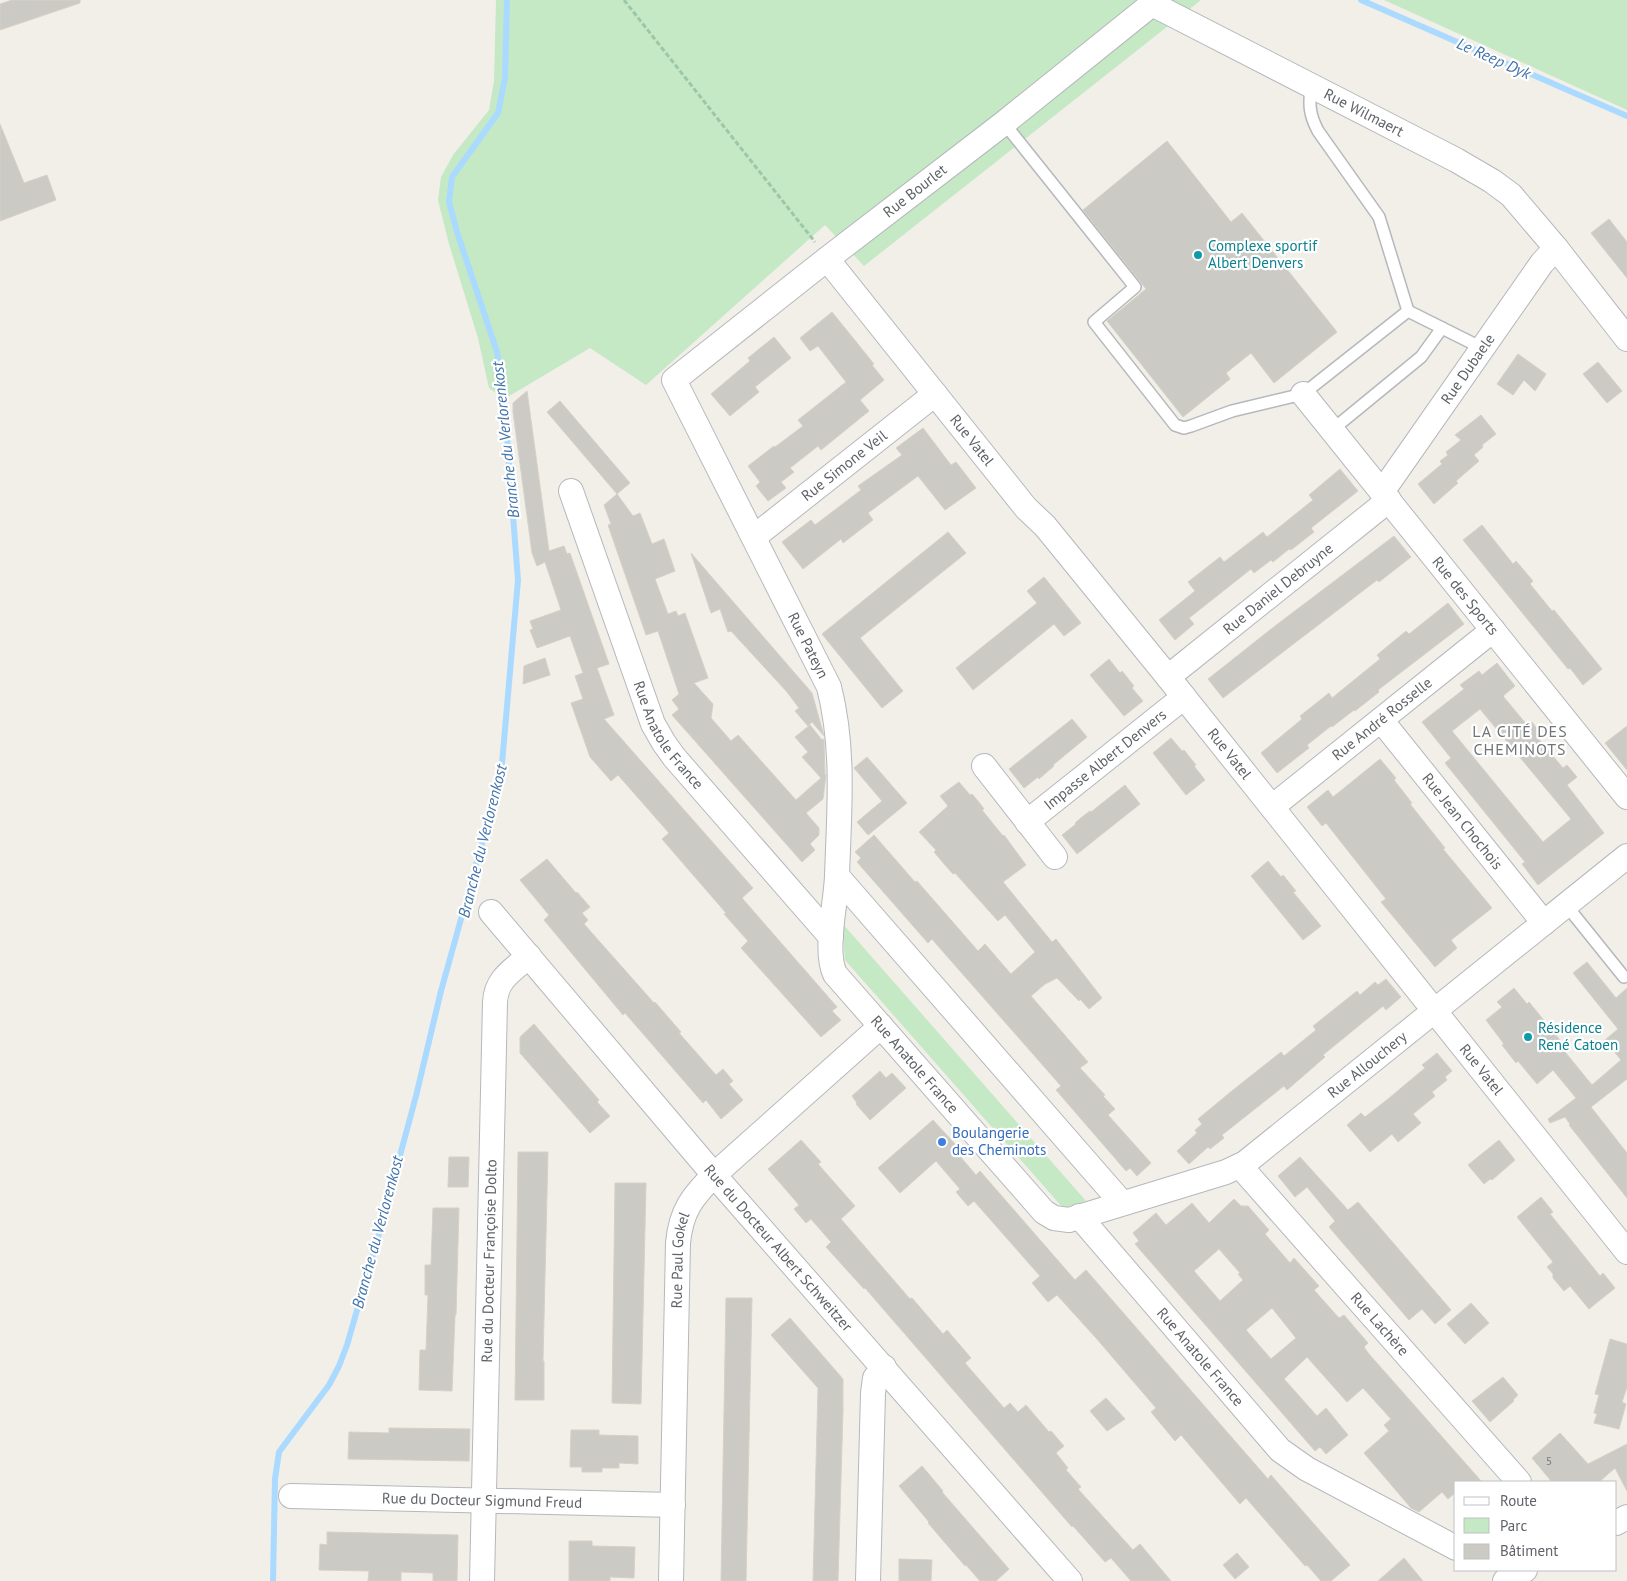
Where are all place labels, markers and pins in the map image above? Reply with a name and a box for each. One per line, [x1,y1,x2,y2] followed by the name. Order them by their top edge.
[1208,236,1318,272] place label: Complexe sportif Albert Denvers
[1192,249,1204,261] marker: Complexe sportif Albert Denvers
[1538,1018,1618,1054] place label: Résidence René Catoen
[1522,1031,1534,1043] marker: Résidence René Catoen
[952,1123,1046,1159] place label: Boulangerie des Cheminots
[936,1136,948,1148] marker: Boulangerie des Cheminots

